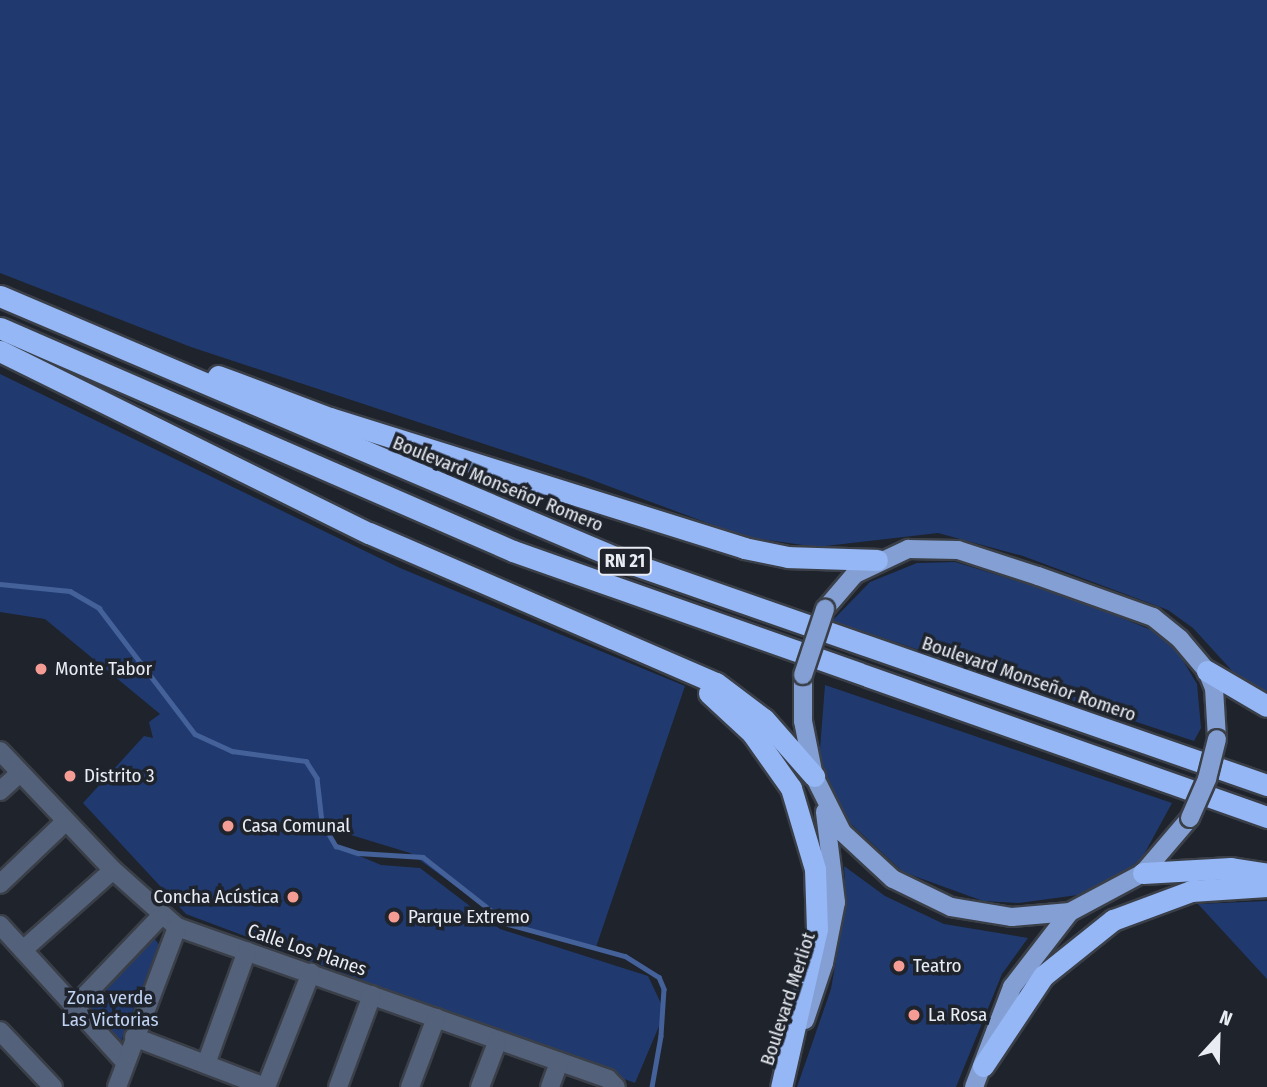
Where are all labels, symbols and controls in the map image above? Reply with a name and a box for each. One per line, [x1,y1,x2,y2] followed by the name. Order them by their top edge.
[389,431,607,537] street label: Boulevard Monseñor Romero
[597,546,653,576] road number: RN 21
[919,632,1139,726] street label: Boulevard Monseñor Romero
[55,658,152,680] place label: Monte Tabor
[33,661,49,677] marker: Monte Tabor
[84,765,155,787] place label: Distrito 3
[62,768,78,784] marker: Distrito 3
[242,815,350,837] place label: Casa Comunal
[220,818,236,834] marker: Casa Comunal
[154,886,279,908] place label: Concha Acústica
[285,889,301,905] marker: Concha Acústica
[408,906,530,928] place label: Parque Extremo
[386,909,402,925] marker: Parque Extremo
[244,919,370,981] street label: Calle Los Planes
[756,930,820,1068] street label: Boulevard Merliot
[913,955,962,977] place label: Teatro
[891,958,907,974] marker: Teatro
[61,987,159,1031] park label: Zona verde Las Victorias
[1183,1003,1253,1073] north arrow
[928,1004,987,1026] place label: La Rosa
[1216,1005,1236,1031] text: N
[906,1007,922,1023] marker: La Rosa

